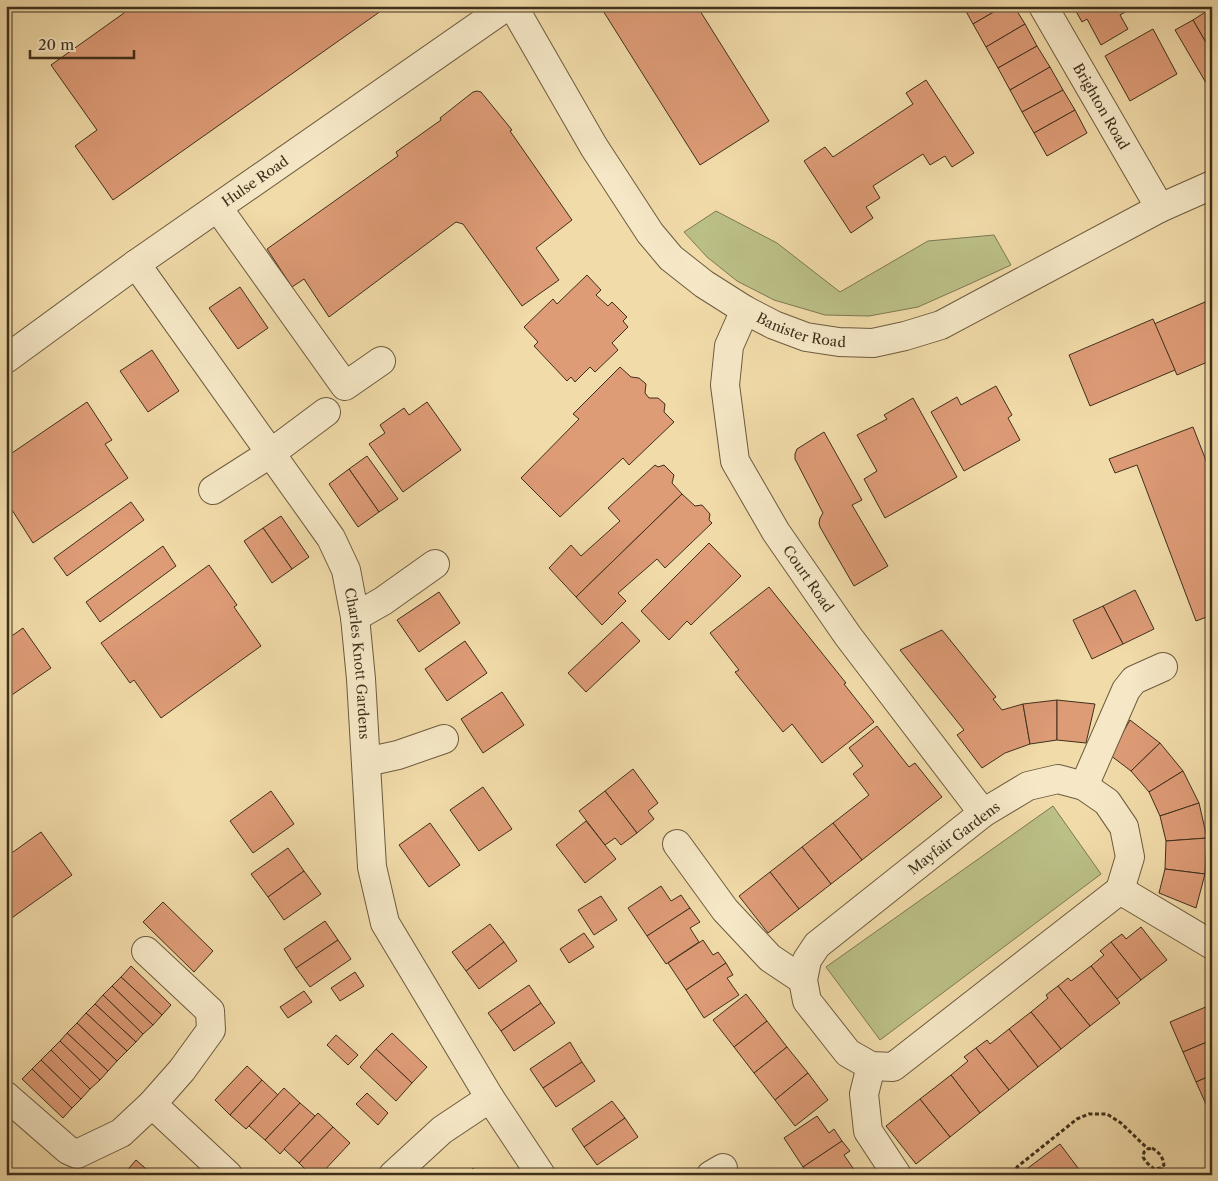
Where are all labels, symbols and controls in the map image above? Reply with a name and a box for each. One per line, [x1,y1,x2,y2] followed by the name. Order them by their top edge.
[30,28,134,60] scale bar
[38,35,74,54] text: 20 m
[1069,60,1133,153] street label: Brighton Road
[218,152,292,211] street label: Hulse Road
[753,308,847,351] street label: Banister Road
[779,542,838,616] street label: Court Road
[341,586,374,740] street label: Charles Knott Gardens
[904,798,1004,878] street label: Mayfair Gardens

